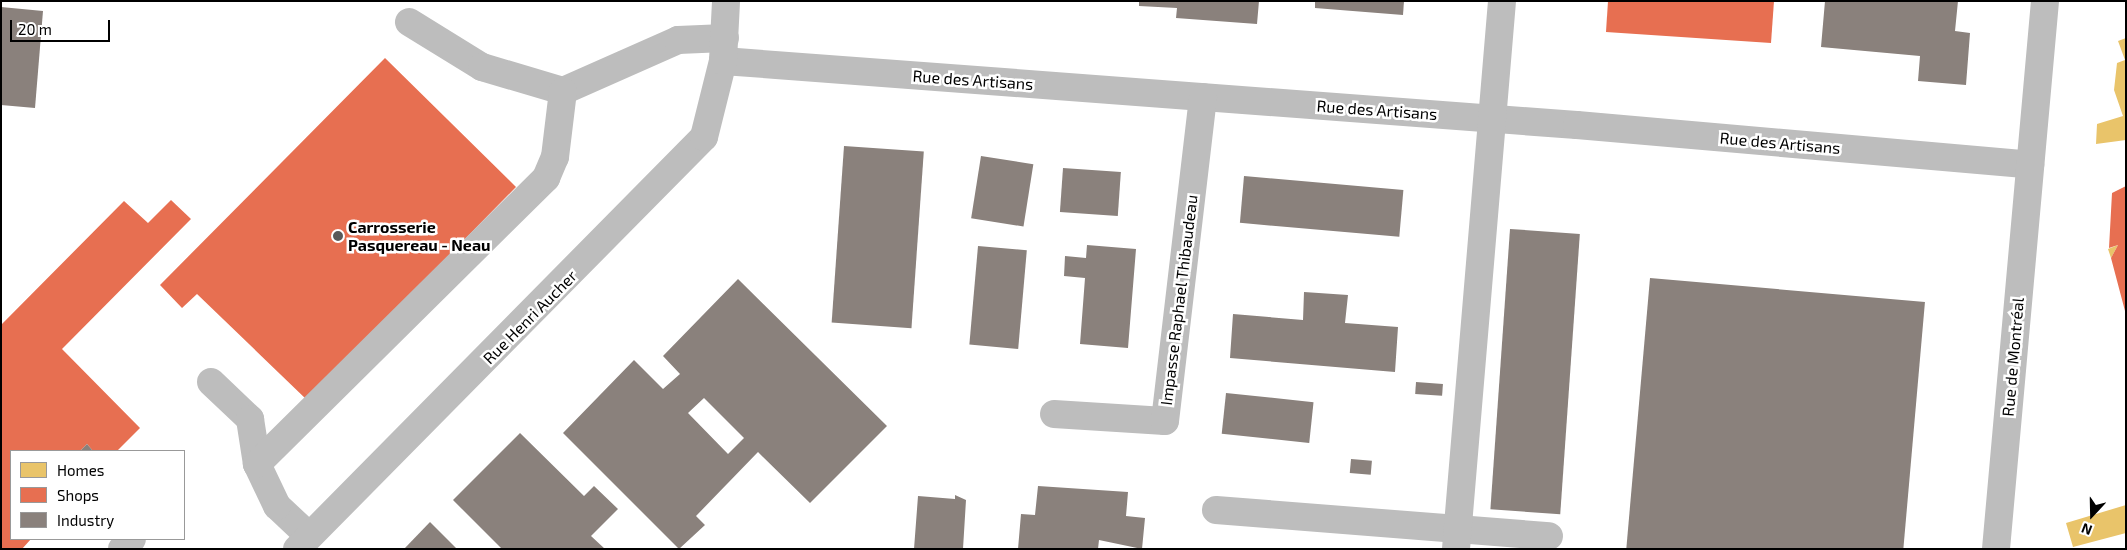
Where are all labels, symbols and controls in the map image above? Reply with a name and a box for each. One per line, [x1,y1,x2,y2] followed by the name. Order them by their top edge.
[12,10,112,42] scale bar
[18,20,52,38] text: 20 m
[912,66,1034,94] street label: Rue des Artisans
[1316,96,1438,124] street label: Rue des Artisans
[1719,128,1841,158] street label: Rue des Artisans
[1156,193,1202,407] street label: Impasse Raphael Thibaudeau
[348,217,490,255] place label: Carrosserie Pasquereau - Neau
[332,230,344,242] marker: Carrosserie Pasquereau - Neau
[479,266,581,368] street label: Rue Henri Aucher
[1998,297,2028,417] street label: Rue de Montréal
[10,450,185,540] legend
[57,461,104,479] text: Homes
[57,486,99,504] text: Shops
[2067,490,2117,540] north arrow
[57,511,114,529] text: Industry
[2079,520,2094,539] text: N

